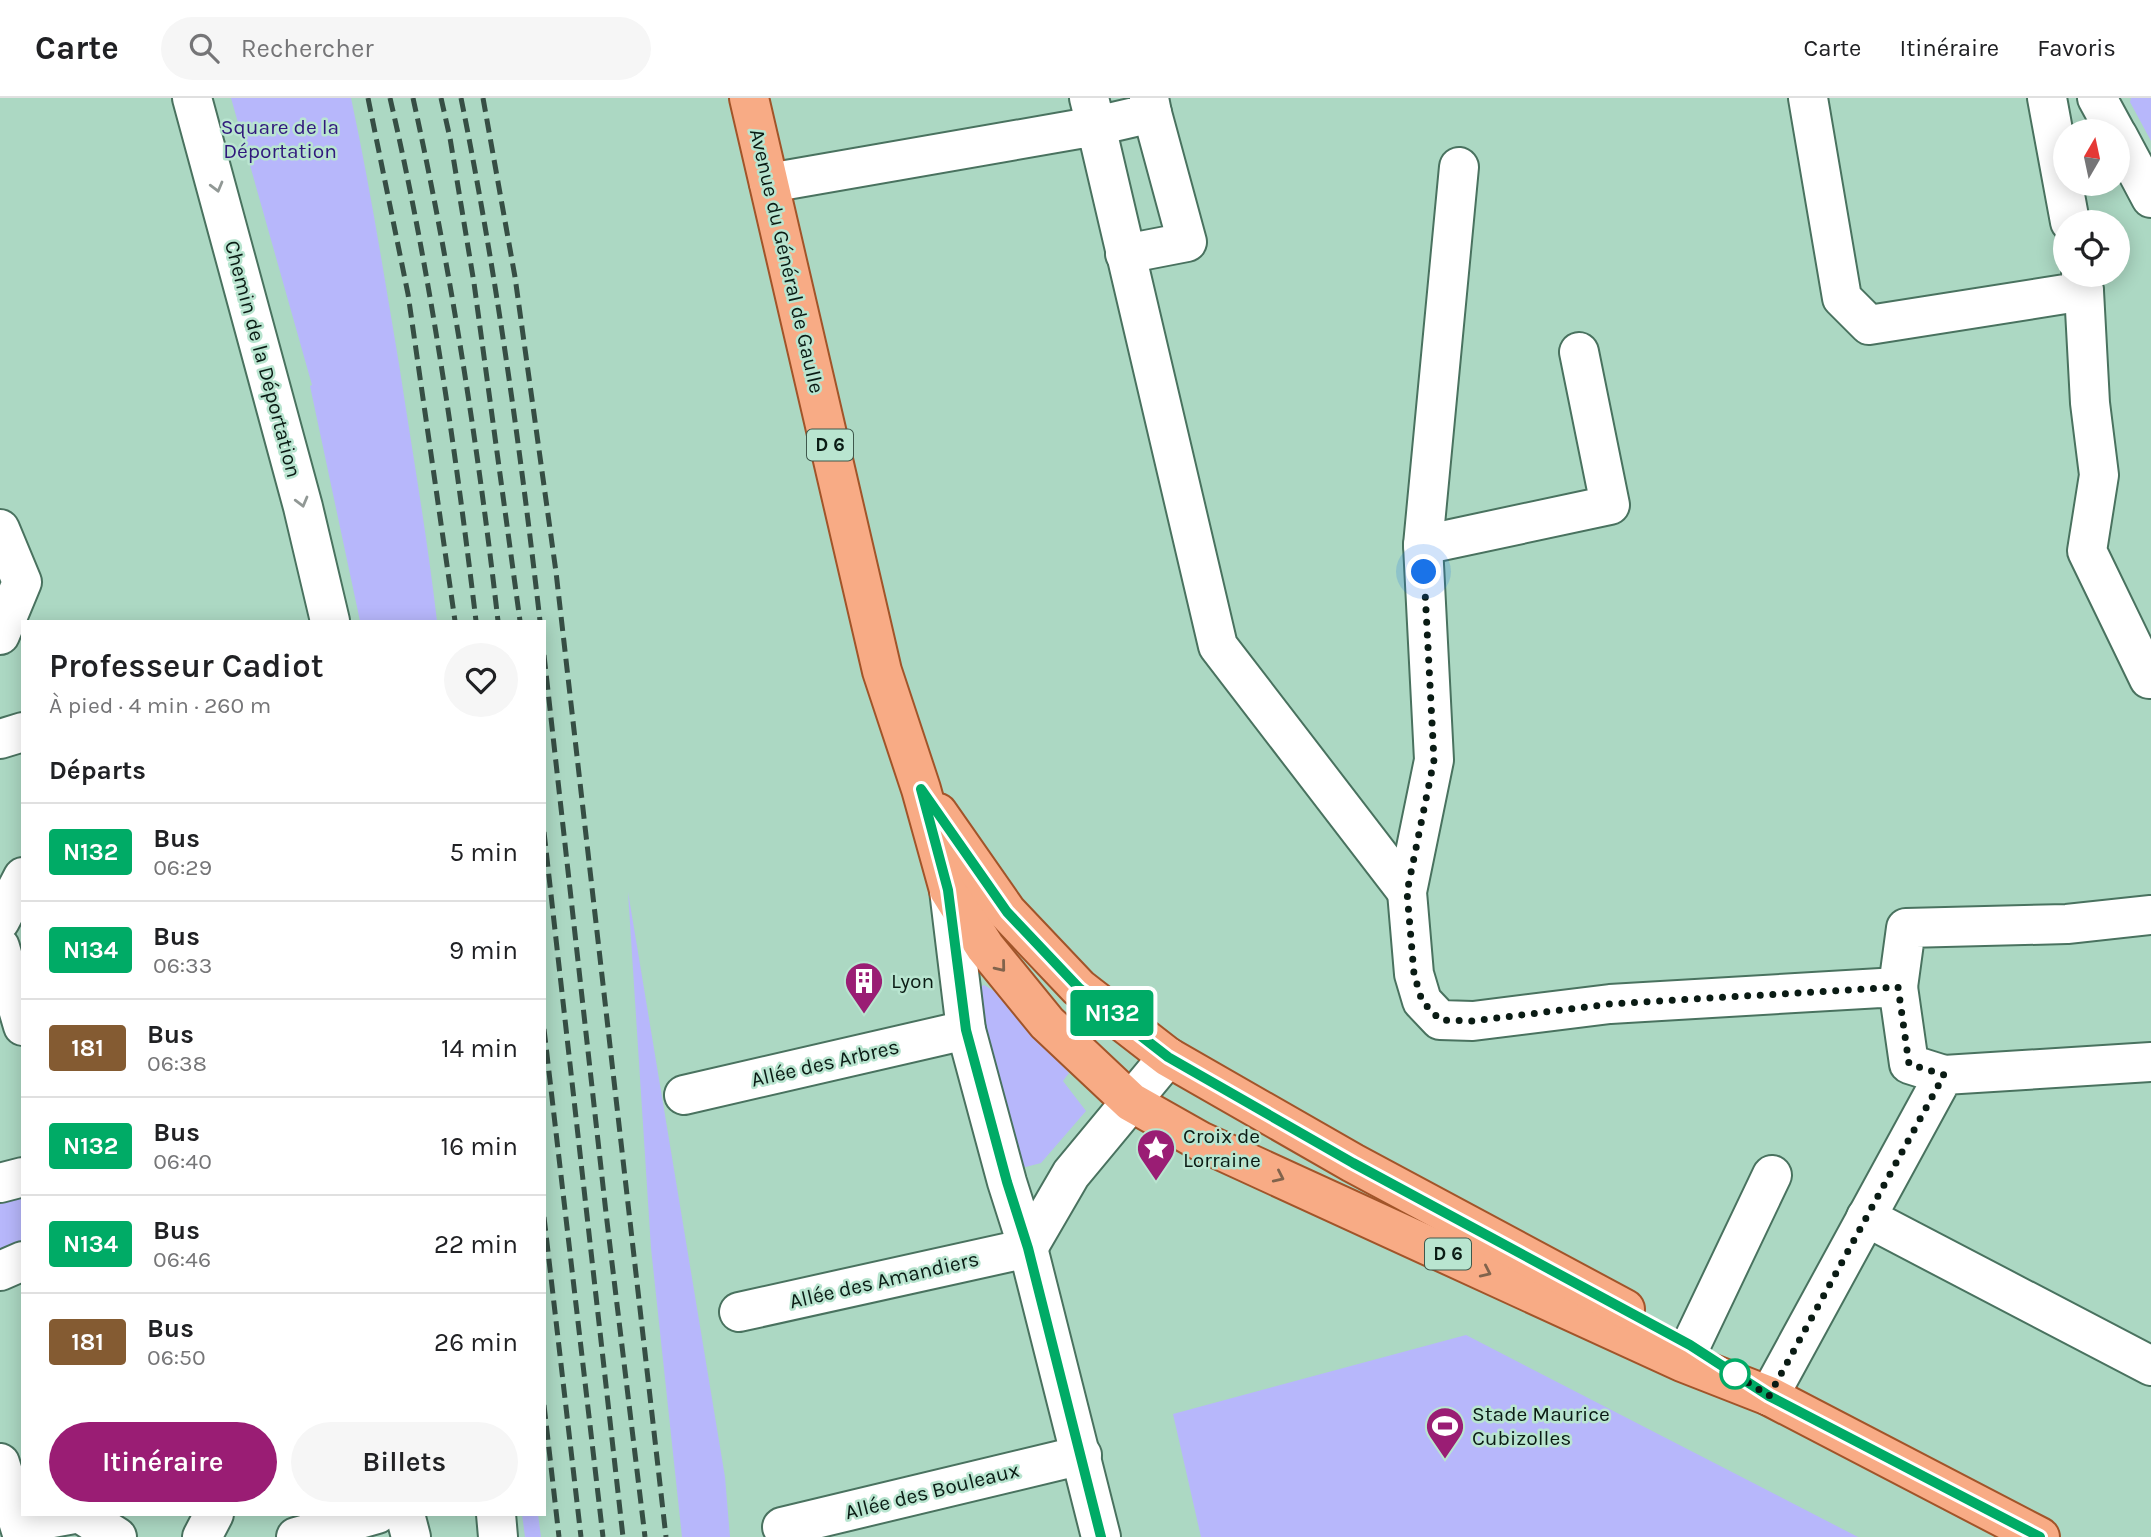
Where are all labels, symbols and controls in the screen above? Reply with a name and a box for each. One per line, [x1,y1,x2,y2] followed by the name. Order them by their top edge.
[161,17,651,80] search box
[35,29,119,67] text: Carte
[185,29,223,67] icon: search
[241,33,374,64] text: Rechercher
[1803,34,1861,62] text: Carte
[1899,34,1999,62] text: Itinéraire
[2037,34,2116,62] text: Favoris
[221,115,339,163] park label: Square de la Déportation
[2053,119,2130,196] north arrow
[2053,119,2130,287] map controls
[745,126,829,396] street label: Avenue du Général de Gaulle
[209,181,223,193] one-way arrow
[2053,210,2130,287] button: locate
[220,238,306,480] street label: Chemin de la Déportation
[807,430,853,460] road number: D 6
[293,496,308,508] one-way arrow
[1406,554,1441,589] your location
[444,643,518,717] button: heart
[49,647,324,685] text: Professeur Cadiot
[49,692,271,719] text: À pied · 4 min · 260 m
[49,755,146,786] text: Départs
[153,823,200,854] text: Bus
[449,837,518,868] text: 5 min
[63,838,118,866] text: N132
[153,854,212,881] text: 06:29
[153,921,200,952] text: Bus
[449,935,518,966] text: 9 min
[63,936,118,964] text: N134
[153,952,212,979] text: 06:33
[993,958,1005,971] one-way arrow
[843,960,885,1015] building icon: Lyon
[891,969,934,993] place label: Lyon
[1063,990,1161,1036] line badge: N132
[1084,999,1140,1027] text: N132
[147,1019,194,1050] text: Bus
[441,1033,518,1064] text: 14 min
[71,1034,104,1062] text: 181
[749,1034,901,1092] street label: Allée des Arbres
[147,1050,207,1077] text: 06:38
[153,1117,200,1148] text: Bus
[1183,1124,1261,1172] place label: Croix de Lorraine
[1135,1127,1177,1182] place icon: Croix de Lorraine
[441,1131,518,1162] text: 16 min
[63,1132,118,1160] text: N132
[153,1148,212,1175] text: 06:40
[1272,1169,1284,1183] one-way arrow
[153,1215,200,1246] text: Bus
[434,1229,518,1260] text: 22 min
[63,1230,118,1258] text: N134
[1425,1238,1471,1270] road number: D 6
[153,1246,211,1273] text: 06:46
[787,1247,981,1313] street label: Allée des Amandiers
[1479,1263,1491,1277] one-way arrow
[147,1313,194,1344] text: Bus
[434,1327,518,1358] text: 26 min
[71,1328,104,1356] text: 181
[147,1344,206,1371] text: 06:50
[1720,1359,1750,1389] unlabelled marker
[1472,1402,1610,1450] place label: Stade Maurice Cubizolles
[1424,1405,1466,1460] sports icon: Stade Maurice Cubizolles
[49,1422,277,1502] button: Itinéraire
[291,1422,518,1502] button: Billets
[842,1458,1022,1524] street label: Allée des Bouleaux

